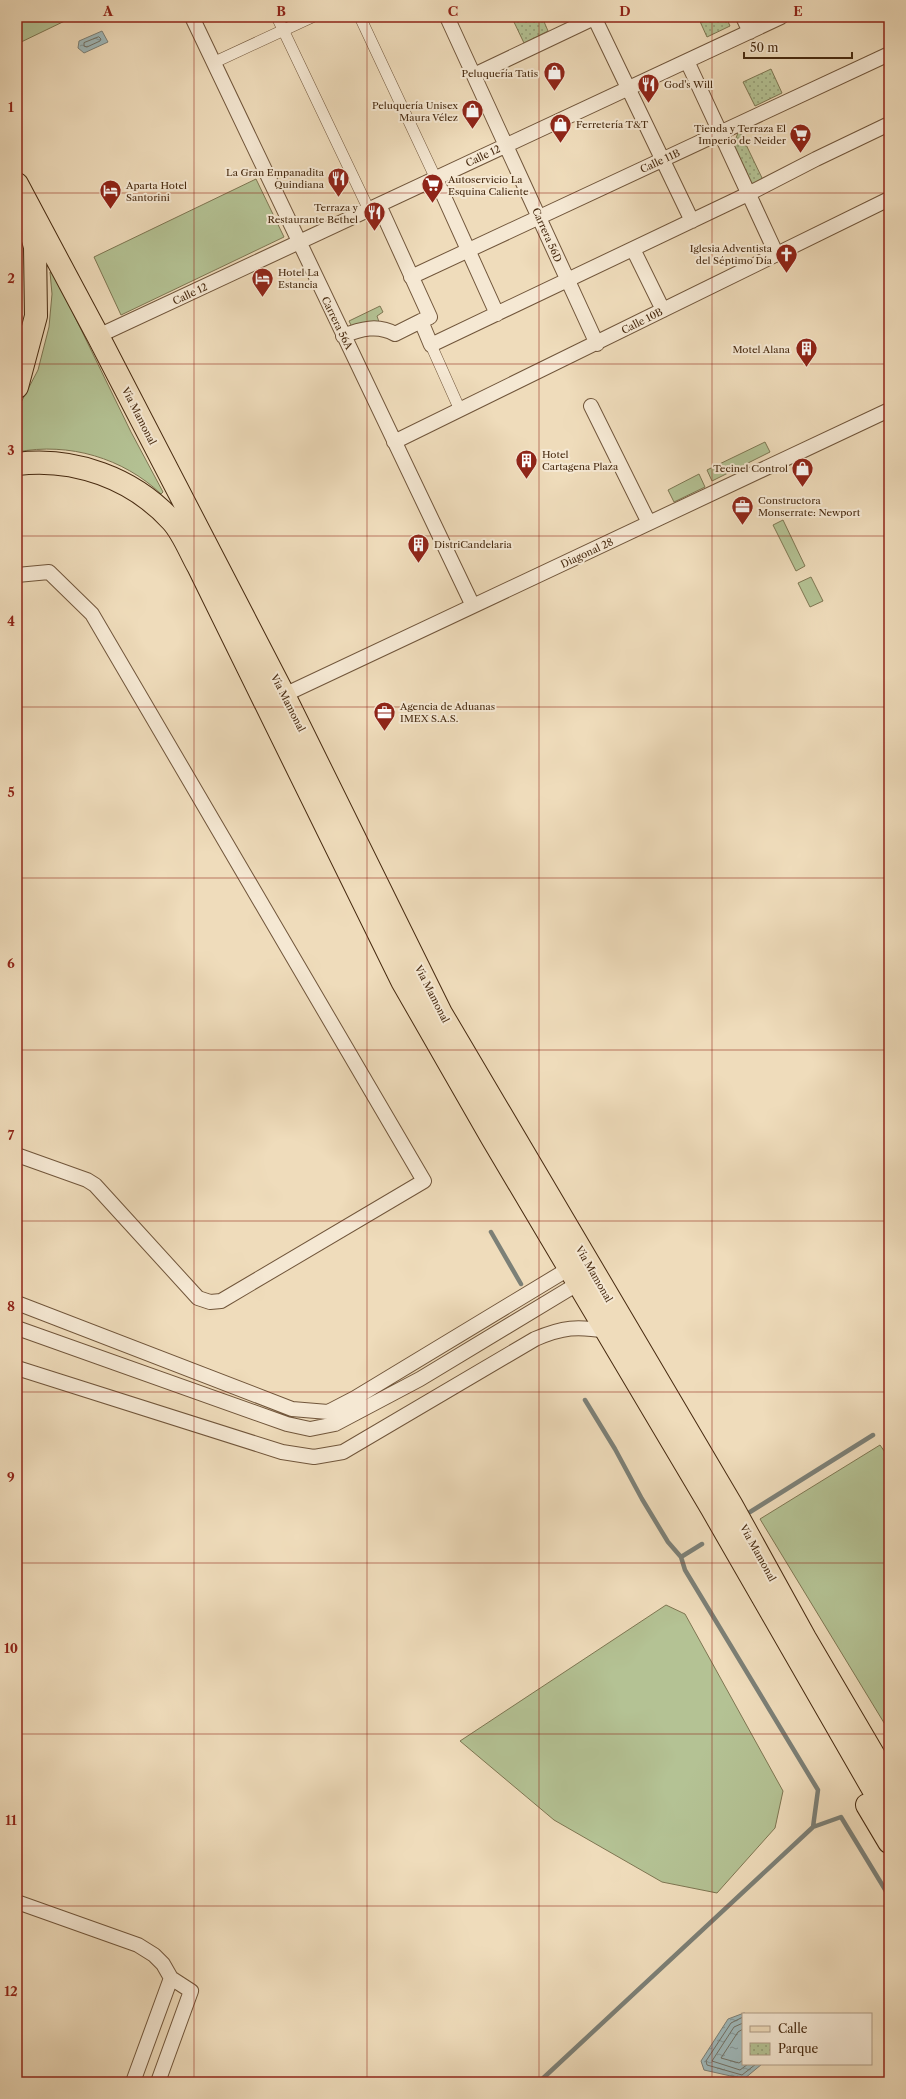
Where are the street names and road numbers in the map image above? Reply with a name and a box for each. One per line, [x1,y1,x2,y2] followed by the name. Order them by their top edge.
[463,142,503,170] street label: Calle 12
[638,146,682,176] street label: Calle 11B
[529,206,565,264] street label: Carrera 56D
[170,280,210,308] street label: Calle 12
[319,294,356,352] street label: Carrera 56A
[619,305,665,337] street label: Calle 10B
[118,384,159,447] street label: Vía Mamonal
[559,535,615,571] street label: Diagonal 28
[267,671,308,734] street label: Vía Mamonal
[411,962,452,1025] street label: Vía Mamonal
[572,1243,615,1305] street label: Vía Mamonal
[737,1521,779,1584] street label: Vía Mamonal

